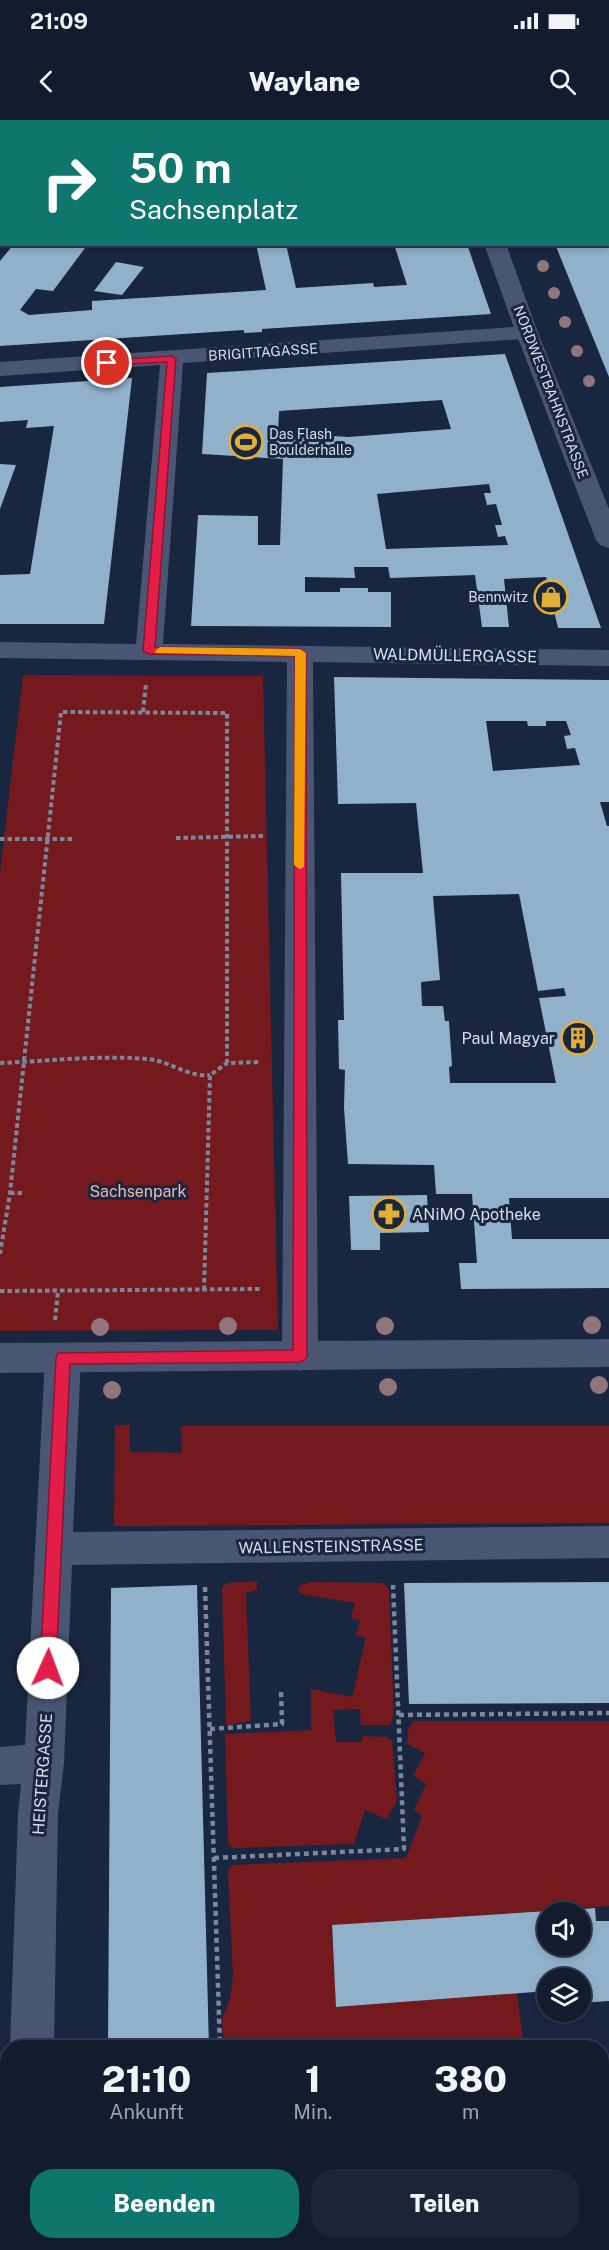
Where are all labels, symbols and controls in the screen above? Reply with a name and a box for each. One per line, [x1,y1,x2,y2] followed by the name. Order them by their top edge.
[30,8,88,34] text: 21:09
[30,65,63,98] icon: back
[249,65,360,97] text: Waylane
[546,65,579,98] icon: search
[129,143,232,192] text: 50 m
[30,144,108,222] icon: right
[129,193,298,225] text: Sachsenplatz
[511,303,591,481] street label: NORDWESTBAHNSTRASSE
[81,337,132,388] pin
[208,340,318,364] street label: BRIGITTAGASSE
[90,346,123,379] icon: arrive
[228,424,264,460] sports icon: Das Flash Boulderhalle
[269,426,352,458] place label: Das Flash Boulderhalle
[533,579,569,615] shop icon: Bennwitz
[468,589,528,605] place label: Bennwitz
[373,644,537,666] street label: WALDMÜLLERGASSE
[560,1020,596,1056] building icon: Paul Magyar
[462,1029,555,1048] place label: Paul Magyar
[89,1182,187,1201] park label: Sachsenpark
[371,1196,407,1232] pharmacy icon: ANiMO Apotheke
[412,1205,541,1224] place label: ANiMO Apotheke
[238,1535,424,1558] street label: WALLENSTEINSTRASSE
[16,1636,80,1700] position arrow
[29,1713,56,1835] street label: HEISTERGASSE
[537,1902,591,2022] map controls
[537,1902,591,1956] button: sound
[537,1968,591,2022] button: layers
[102,2058,191,2100] text: 21:10
[305,2058,321,2100] text: 1
[434,2058,507,2100] text: 380
[109,2100,184,2124] text: Ankunft
[293,2100,332,2124] text: Min.
[462,2100,479,2124] text: m
[30,2169,299,2238] button: Beenden
[311,2169,579,2238] button: Teilen

